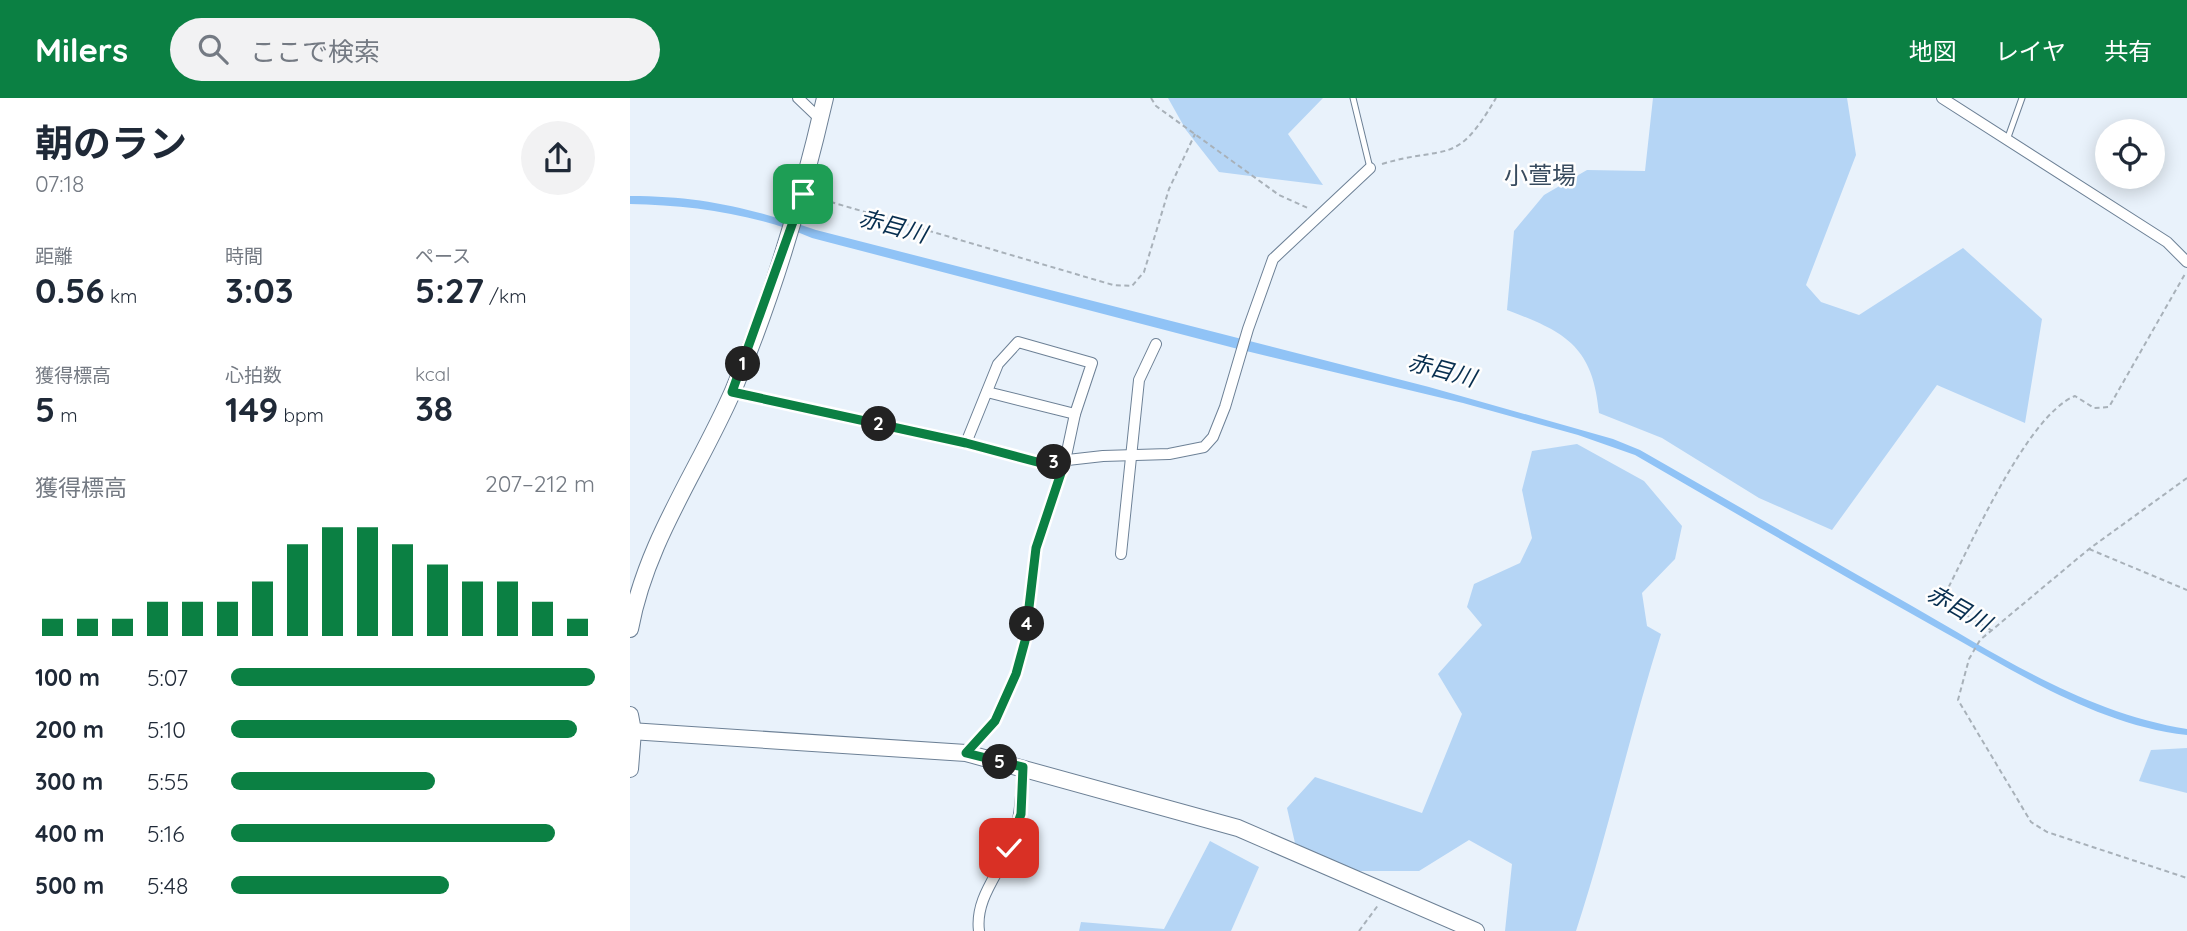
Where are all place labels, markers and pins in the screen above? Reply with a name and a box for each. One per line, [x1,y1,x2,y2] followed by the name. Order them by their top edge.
[773,164,833,224] pin
[726,346,760,382] pin: 1
[862,406,896,442] pin: 2
[1036,444,1072,480] pin: 3
[1010,606,1044,642] pin: 4
[982,744,1018,780] pin: 5
[979,818,1039,878] pin

